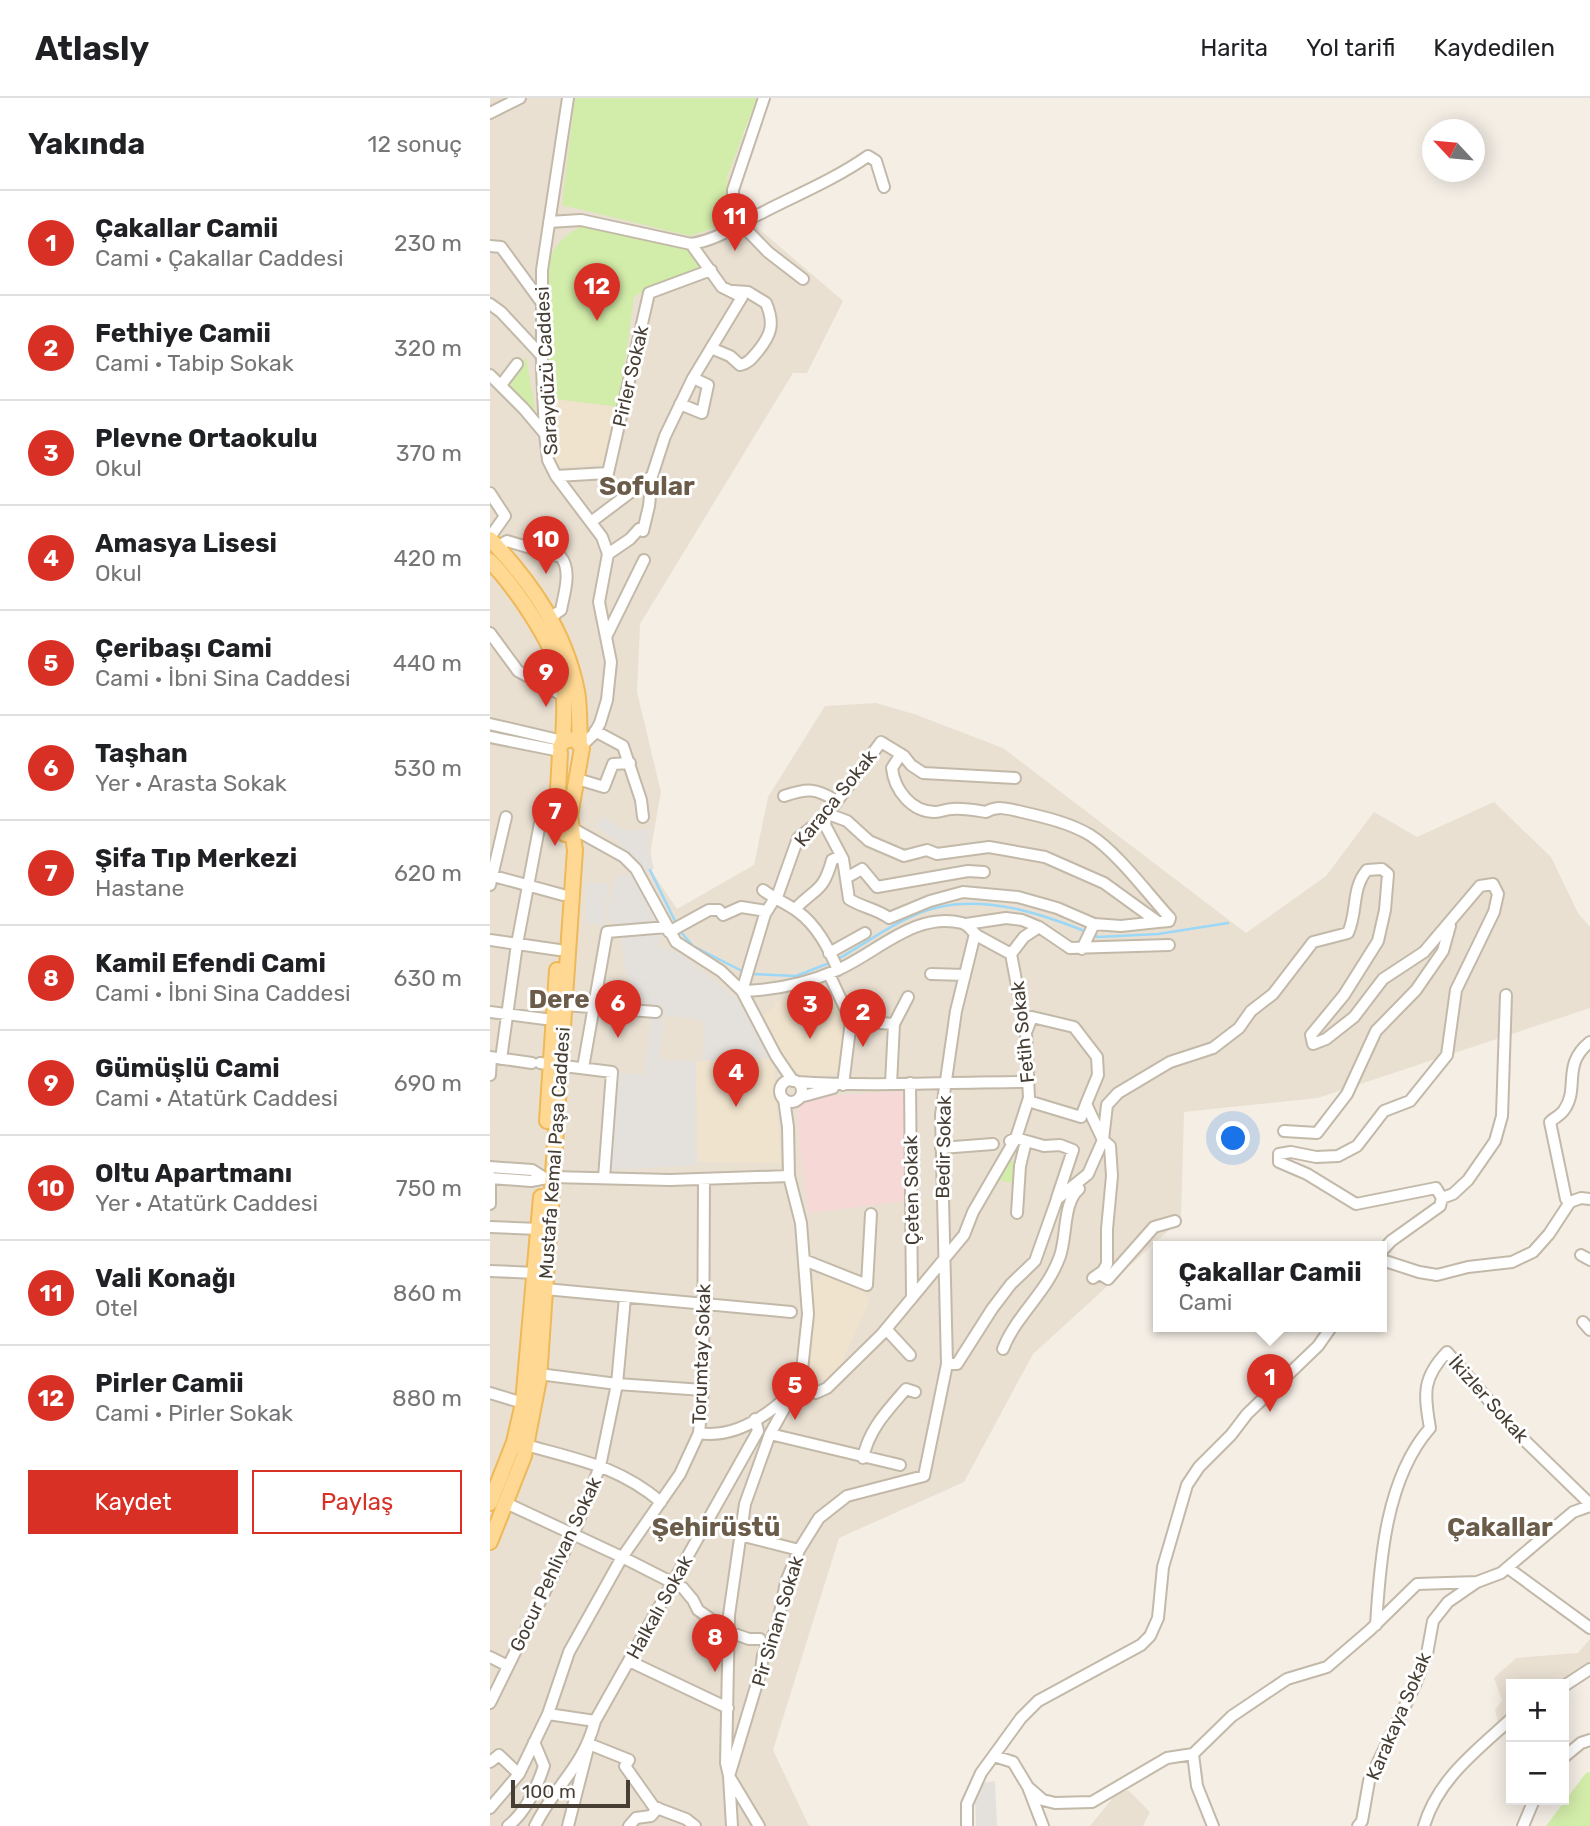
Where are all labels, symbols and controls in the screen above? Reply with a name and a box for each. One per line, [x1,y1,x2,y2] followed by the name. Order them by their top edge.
[35,29,149,68] text: Atlasly
[1200,34,1268,62] text: Harita
[1306,34,1395,62] text: Yol tarifi
[1433,34,1555,62] text: Kaydedilen
[1422,119,1485,182] north arrow
[28,126,145,162] text: Yakında
[368,130,462,158] text: 12 sonuç
[712,193,758,251] pin: 11
[95,213,278,244] text: Çakallar Camii
[45,229,57,257] text: 1
[394,229,462,257] text: 230 m
[95,244,344,272] text: Cami · Çakallar Caddesi
[574,263,620,321] pin: 12
[531,286,562,456] street label: Saraydüzü Caddesi
[95,318,271,349] text: Fethiye Camii
[608,323,653,429] street label: Pirler Sokak
[44,334,58,362] text: 2
[394,334,462,362] text: 320 m
[95,349,294,377] text: Cami · Tabip Sokak
[95,423,318,454] text: Plevne Ortaokulu
[43,439,59,467] text: 3
[396,439,462,467] text: 370 m
[95,454,142,482] text: Okul
[599,471,695,502] district label: Sofular
[523,516,569,574] pin: 10
[95,528,277,559] text: Amasya Lisesi
[43,544,59,572] text: 4
[394,544,462,572] text: 420 m
[95,559,142,587] text: Okul
[95,633,272,664] text: Çeribaşı Cami
[44,649,58,677] text: 5
[393,649,462,677] text: 440 m
[523,649,569,707] pin: 9
[95,664,351,692] text: Cami · İbni Sina Caddesi
[95,738,188,769] text: Taşhan
[789,745,881,851] street label: Karaca Sokak
[44,754,58,782] text: 6
[394,754,462,782] text: 530 m
[95,769,287,797] text: Yer · Arasta Sokak
[532,788,578,846] pin: 7
[95,843,297,874] text: Şifa Tıp Merkezi
[44,859,58,887] text: 7
[394,859,462,887] text: 620 m
[95,874,184,902] text: Hastane
[95,948,326,979] text: Kamil Efendi Cami
[43,964,59,992] text: 8
[394,964,462,992] text: 630 m
[95,979,351,1007] text: Cami · İbni Sina Caddesi
[595,980,641,1038] pin: 6
[1006,980,1039,1084] street label: Fetih Sokak
[787,981,833,1039] pin: 3
[528,984,590,1015] district label: Dere
[840,989,886,1047] pin: 2
[534,1026,575,1280] street label: Mustafa Kemal Paşa Caddesi
[713,1049,759,1107] pin: 4
[95,1053,280,1084] text: Gümüşlü Cami
[44,1069,58,1097] text: 9
[394,1069,462,1097] text: 690 m
[95,1084,338,1112] text: Cami · Atatürk Caddesi
[931,1095,956,1199] street label: Bedir Sokak
[1216,1121,1250,1155] your location
[899,1135,924,1245] street label: Çeten Sokak
[95,1158,292,1189] text: Oltu Apartmanı
[37,1174,65,1202] text: 10
[396,1174,462,1202] text: 750 m
[95,1189,318,1217] text: Yer · Atatürk Caddesi
[1153,1241,1387,1332] popup
[1178,1257,1362,1288] text: Çakallar Camii
[95,1263,236,1294] text: Vali Konağı
[40,1279,62,1307] text: 11
[393,1279,462,1307] text: 860 m
[688,1283,715,1425] street label: Torumtay Sokak
[1178,1288,1232,1316] text: Cami
[95,1294,138,1322] text: Otel
[1444,1351,1534,1448] street label: İkizler Sokak
[1247,1354,1293,1412] pin: 1
[772,1362,818,1420] pin: 5
[95,1368,244,1399] text: Pirler Camii
[38,1384,64,1412] text: 12
[392,1384,462,1412] text: 880 m
[95,1399,293,1427] text: Cami · Pirler Sokak
[28,1470,238,1534] button: Kaydet
[252,1470,462,1534] button: Paylaş
[505,1473,606,1655] street label: Gocur Pehlivan Sokak
[652,1512,780,1543] district label: Şehirüstü
[1447,1512,1553,1543] district label: Çakallar
[621,1551,698,1663] street label: Halkalı Sokak
[747,1553,808,1689] street label: Pir Sinan Sokak
[692,1614,738,1672] pin: 8
[1361,1648,1436,1784] street label: Karakaya Sokak
[1506,1679,1569,1805] map controls
[1506,1679,1569,1742] button: +
[1506,1742,1569,1805] button: −
[511,1777,630,1809] scale bar
[522,1780,576,1803] text: 100 m

